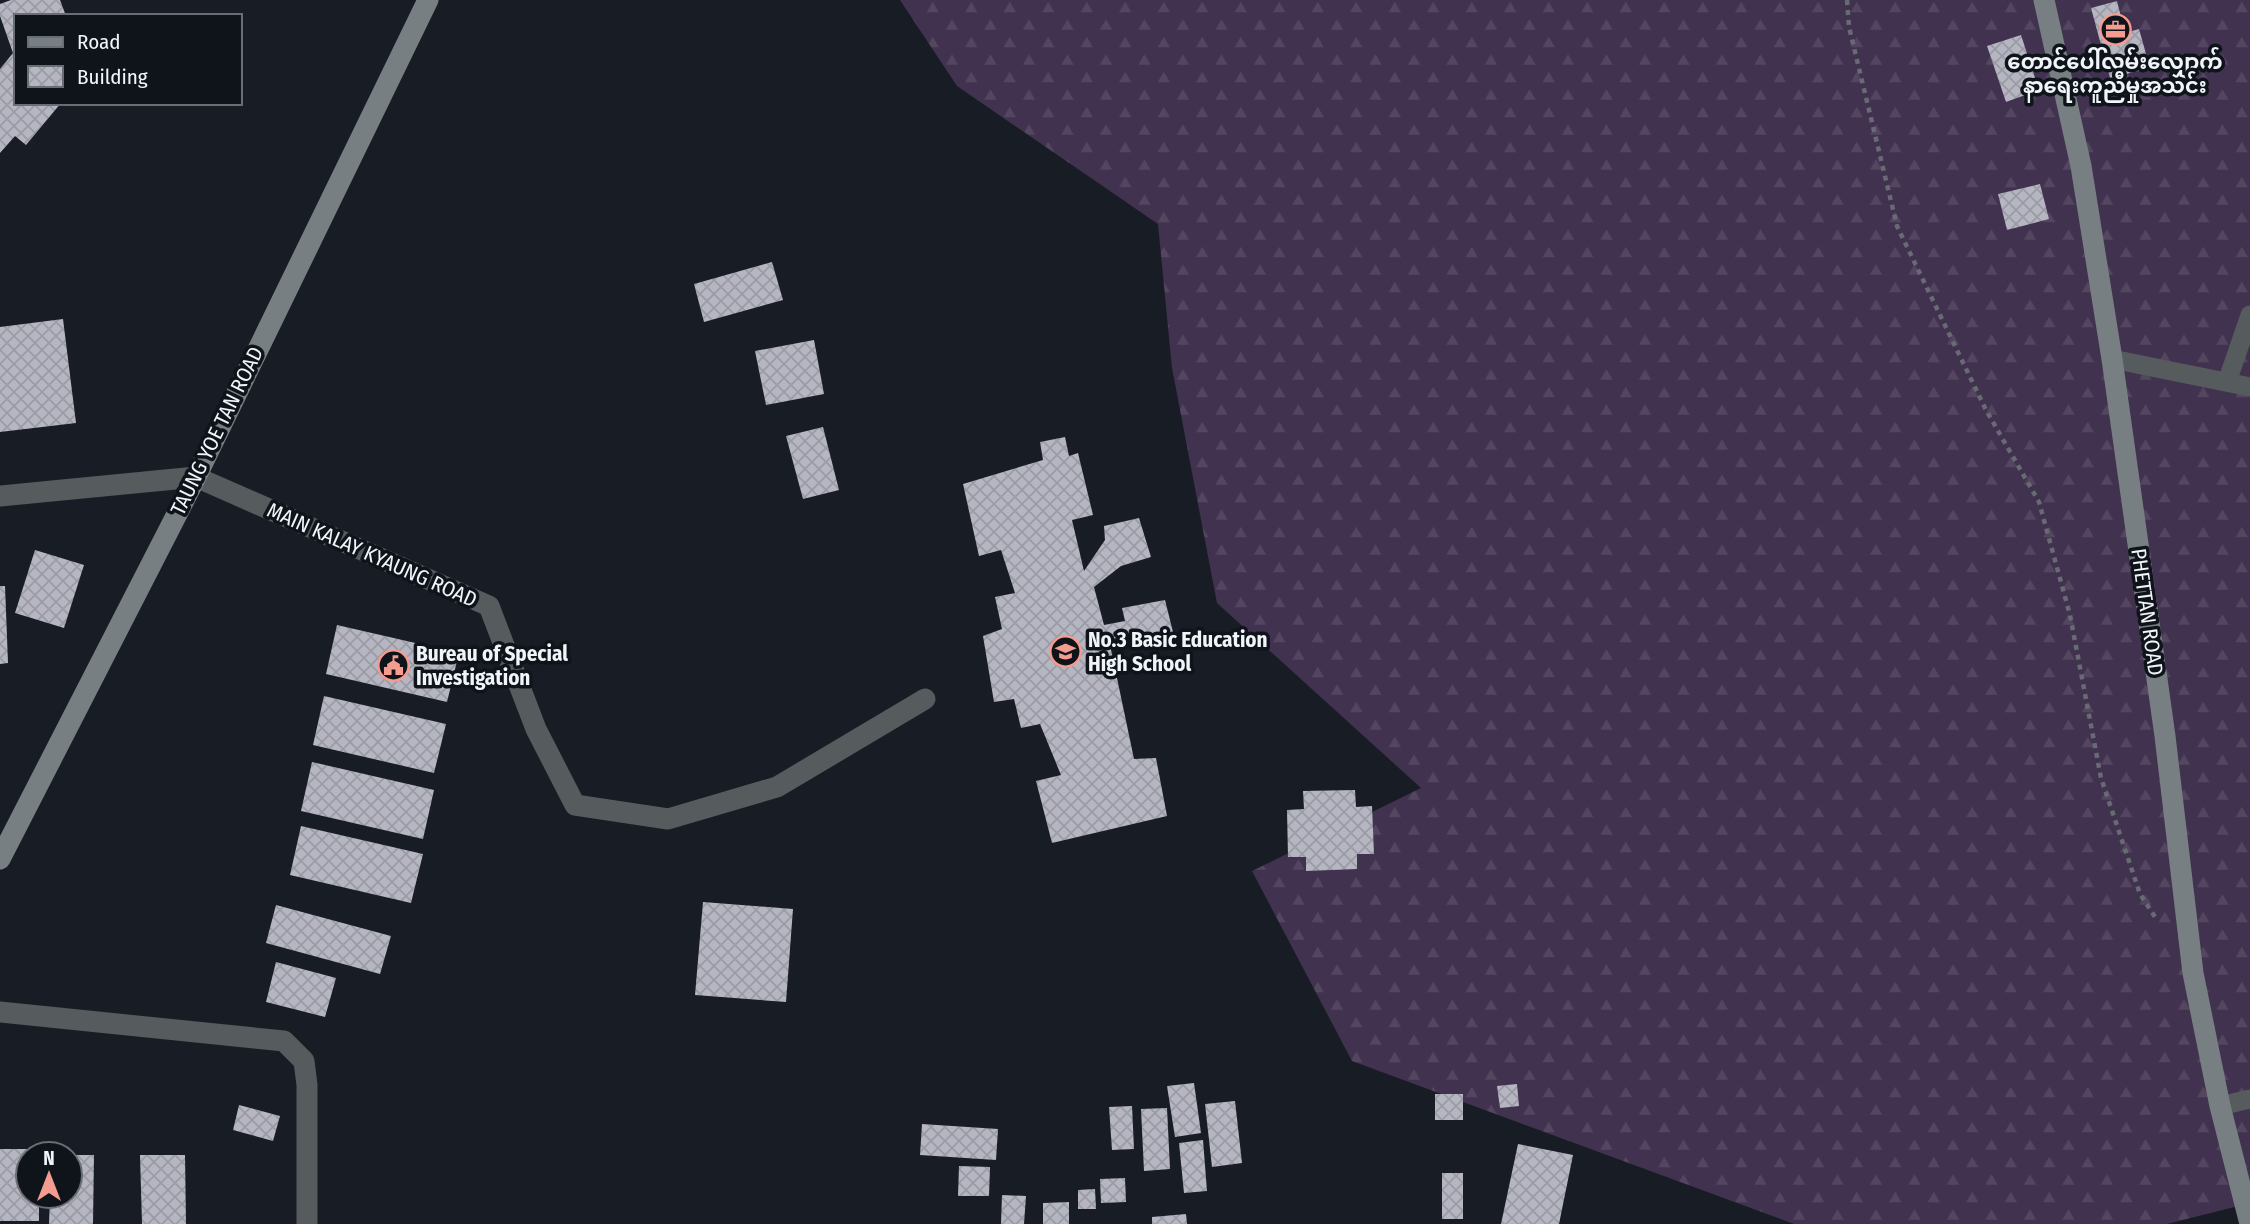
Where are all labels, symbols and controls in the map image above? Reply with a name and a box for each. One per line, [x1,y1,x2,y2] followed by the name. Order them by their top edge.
[2098,13,2132,47] office icon: တောင်ပေါ်လမ်းလျှောက် နာရေးကူညီမှုအသင်း
[14,14,242,105] legend
[77,29,121,55] text: Road
[2007,46,2223,103] place label: တောင်ပေါ်လမ်းလျှောက် နာရေးကူညီမှုအသင်း
[77,64,148,90] text: Building
[165,343,269,519] street label: TAUNG YOE TAN ROAD
[263,497,481,613] street label: MAIN KALAY KYAUNG ROAD
[2125,547,2169,677] street label: PHETTAN ROAD
[1088,627,1268,677] place label: No.3 Basic Education High School
[1048,635,1082,669] school or university icon: No.3 Basic Education High School
[416,641,568,691] place label: Bureau of Special Investigation
[376,649,410,683] public building icon: Bureau of Special Investigation
[14,1140,84,1210] north arrow
[43,1147,55,1170] text: N

